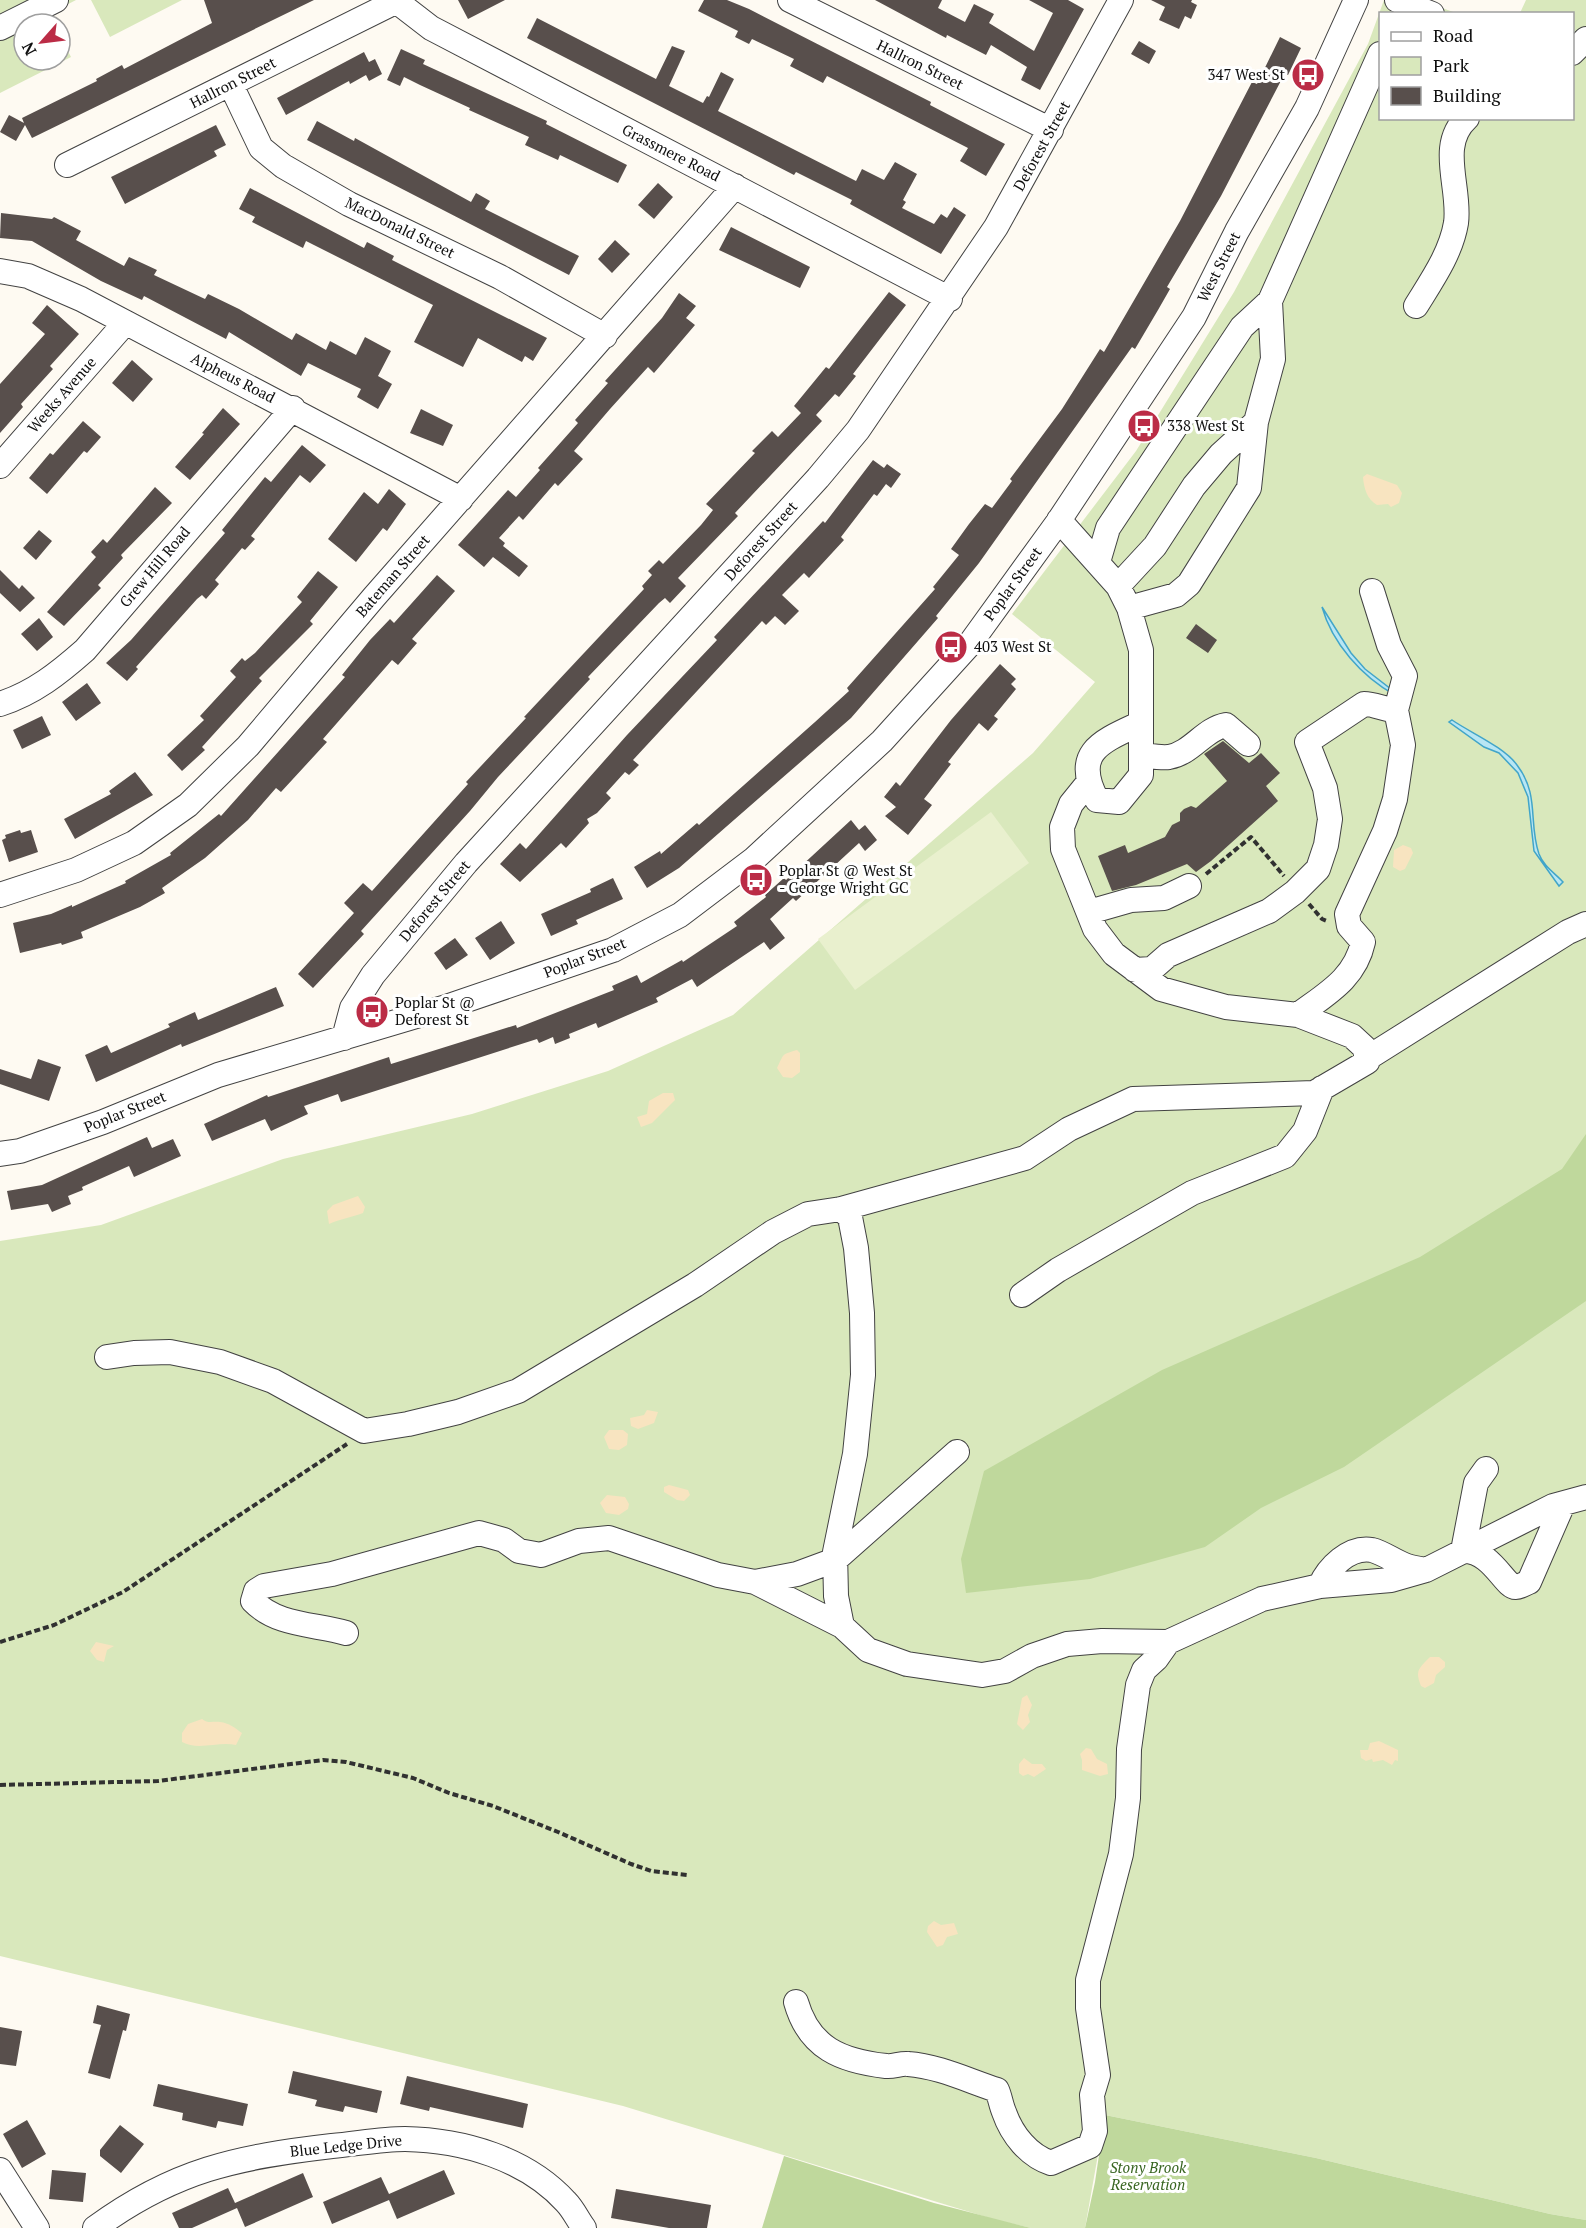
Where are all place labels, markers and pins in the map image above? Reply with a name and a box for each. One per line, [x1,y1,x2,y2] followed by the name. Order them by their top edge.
[1290,57,1326,93] bus stop icon: 347 West St
[1207,64,1285,84] place label: 347 West St
[1126,408,1162,444] bus stop icon: 338 West St
[1167,415,1245,435] place label: 338 West St
[933,629,969,665] bus stop icon: 403 West St
[974,636,1052,656] place label: 403 West St
[779,860,913,897] place label: Poplar St @ West St - George Wright GC
[738,862,774,898] bus stop icon: Poplar St @ West St - George Wright GC
[395,992,475,1029] place label: Poplar St @ Deforest St
[354,994,390,1030] bus stop icon: Poplar St @ Deforest St

